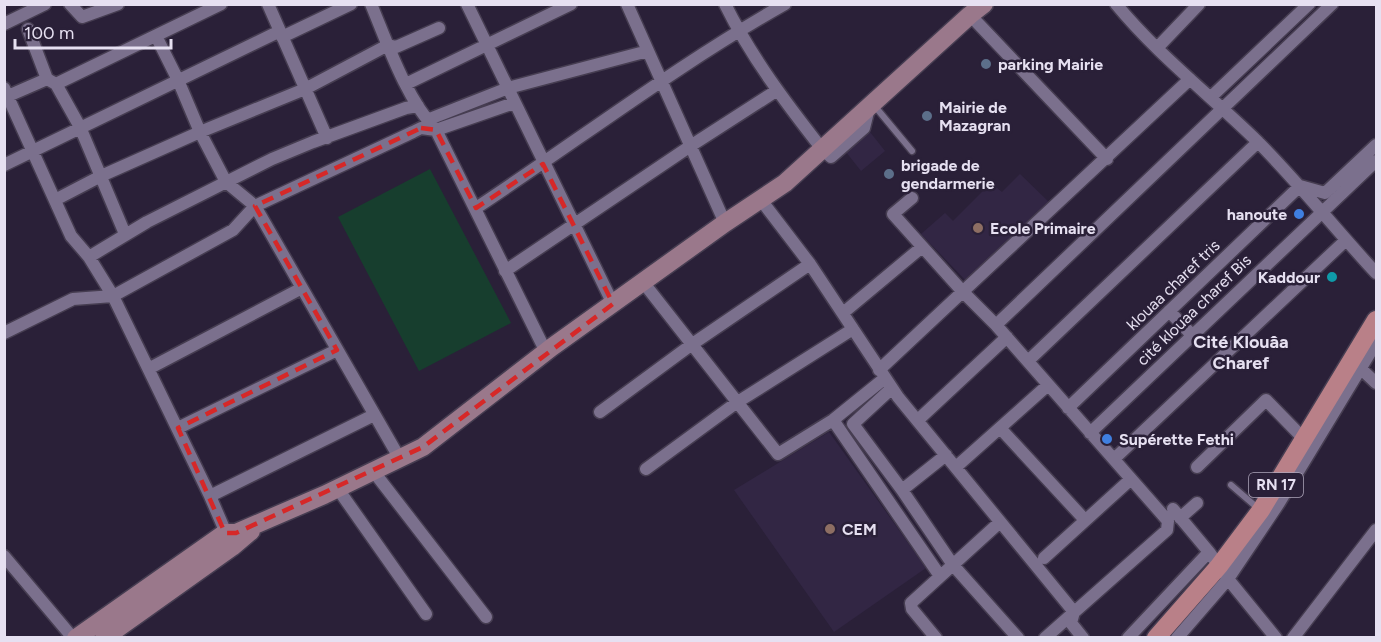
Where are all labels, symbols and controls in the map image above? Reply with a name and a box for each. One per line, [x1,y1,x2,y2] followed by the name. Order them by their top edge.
[15,12,171,50] scale bar
[24,22,74,44] text: 100 m
[998,55,1103,74] place label: parking Mairie
[979,57,993,71] marker: parking Mairie
[939,98,1011,135] place label: Mairie de Mazagran
[920,109,934,123] marker: Mairie de Mazagran
[901,156,995,193] place label: brigade de gendarmerie
[882,167,896,181] marker: brigade de gendarmerie
[1227,205,1287,224] place label: hanoute
[1292,207,1306,221] marker: hanoute
[990,219,1096,238] place label: Ecole Primaire
[971,221,985,235] marker: Ecole Primaire
[1122,236,1224,334] street label: klouaa charef tris
[1133,251,1255,369] street label: cité klouaa charef Bis
[1258,268,1320,287] place label: Kaddour
[1325,270,1339,284] marker: Kaddour
[1193,331,1289,374] district label: Cité Klouâa Charef
[1119,430,1234,449] place label: Supérette Fethi
[1100,432,1114,446] marker: Supérette Fethi
[1249,473,1303,497] road number: RN 17
[842,520,877,539] place label: CEM
[823,522,837,536] marker: CEM

